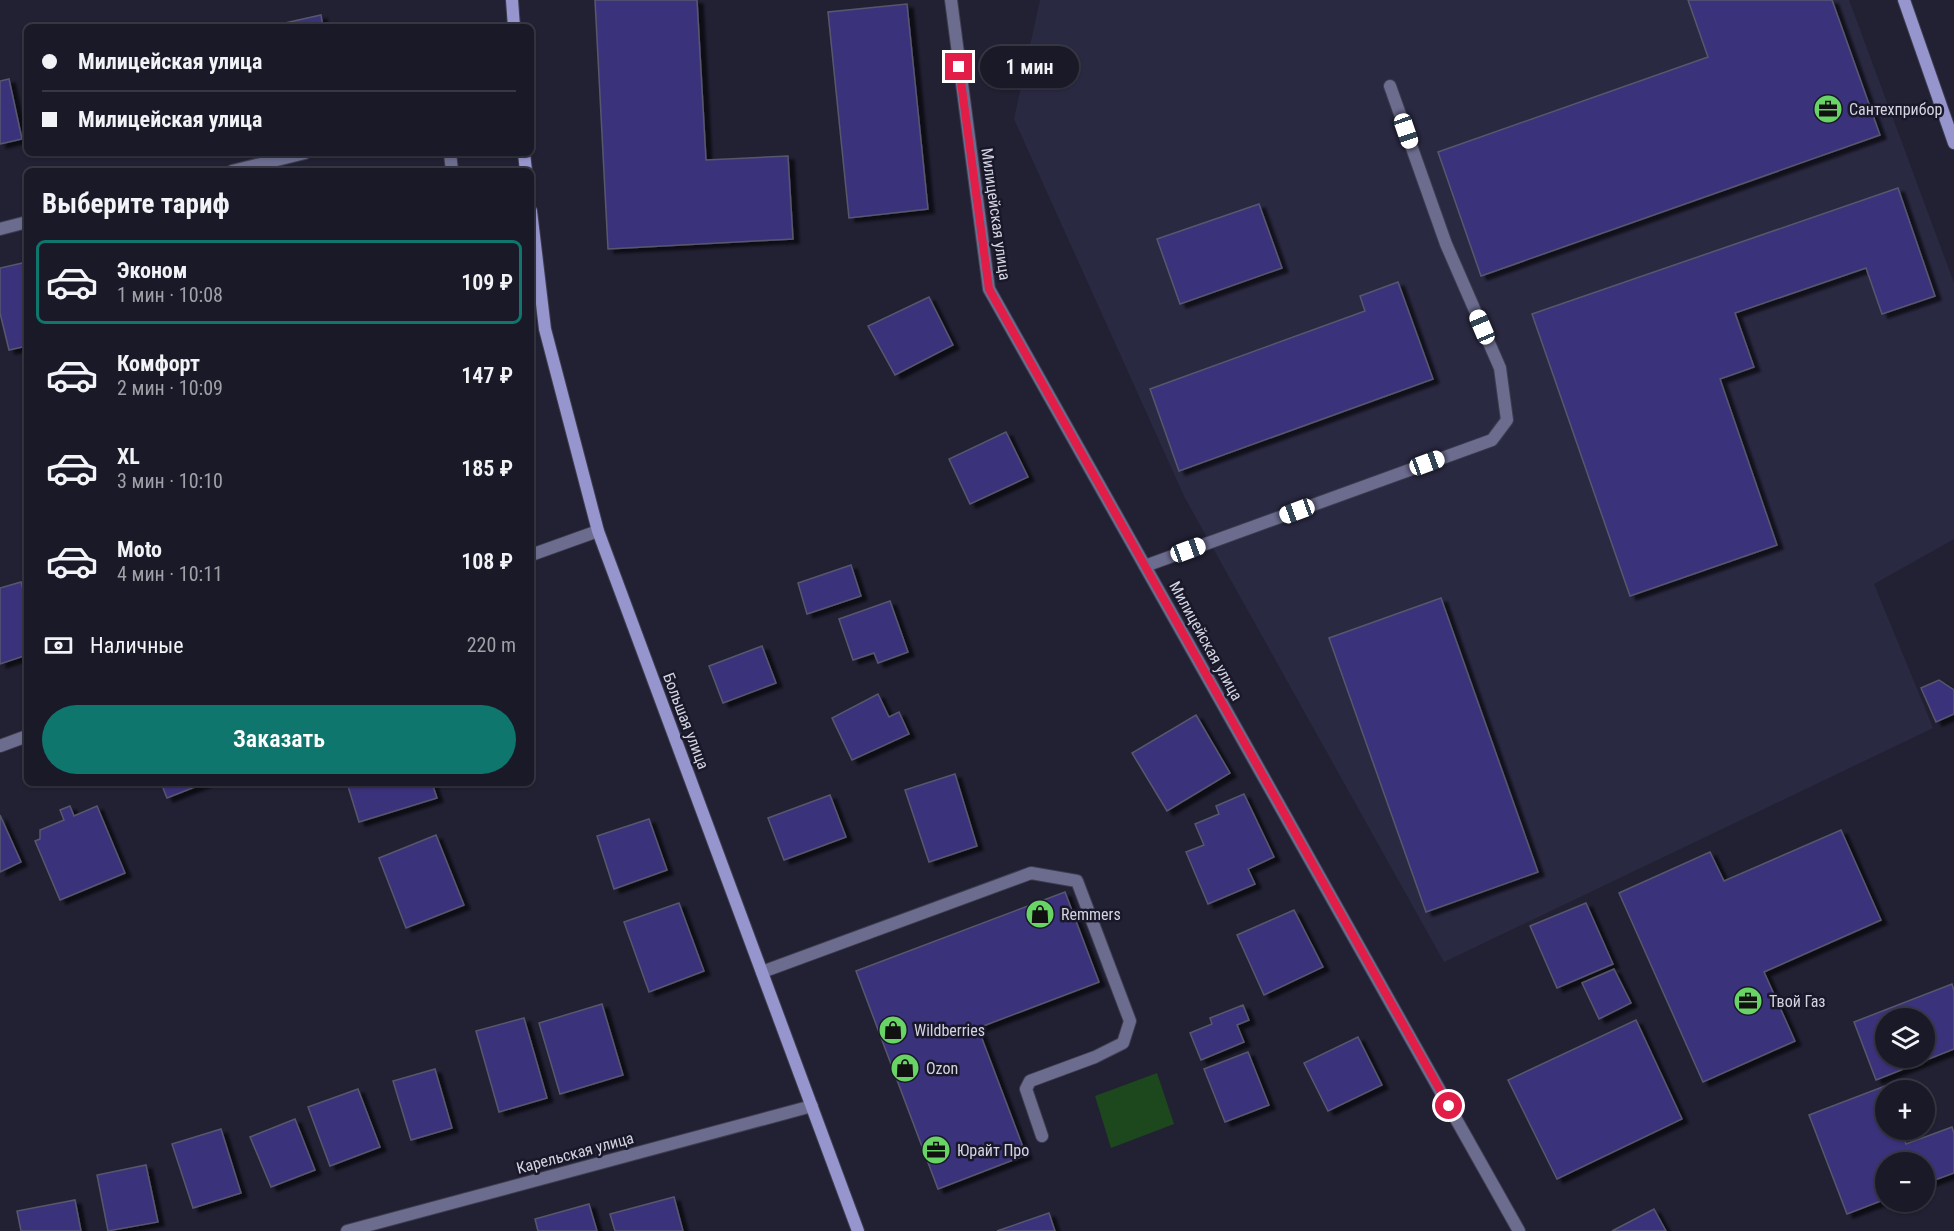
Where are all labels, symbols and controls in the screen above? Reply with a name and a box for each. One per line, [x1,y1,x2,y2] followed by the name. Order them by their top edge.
[980,46,1079,88] callout: 1 мин
[78,49,262,74] text: Милицейская улица
[945,53,972,80] route end
[1006,55,1053,79] text: 1 мин
[1812,93,1844,125] office icon: Сантехприбор
[1849,100,1943,119] place label: Сантехприбор
[78,107,262,132] text: Милицейская улица
[1392,111,1420,151] car
[977,147,1015,281] street label: Милицейская улица
[42,188,230,220] text: Выберите тариф
[45,255,99,309] icon: car
[117,258,187,283] text: Эконом
[461,270,513,295] text: 109 ₽
[117,283,223,307] text: 1 мин · 10:08
[1467,307,1497,347] car
[45,348,99,402] icon: car
[117,351,200,376] text: Комфорт
[461,363,513,388] text: 147 ₽
[117,376,223,400] text: 2 мин · 10:09
[45,441,99,495] icon: car
[117,444,140,469] text: XL
[1407,448,1447,478] car
[461,456,513,481] text: 185 ₽
[117,469,223,493] text: 3 мин · 10:10
[1277,496,1317,526] car
[45,534,99,588] icon: car
[1168,535,1208,565] car
[117,537,162,562] text: Moto
[461,549,513,574] text: 108 ₽
[117,562,223,586] text: 4 мин · 10:11
[1165,578,1247,704] street label: Милицейская улица
[42,629,75,662] icon: cash
[90,633,184,658] text: Наличные
[467,633,516,657] text: 220 m
[659,670,713,772] street label: Большая улица
[42,705,516,774] button: Заказать
[1024,898,1056,930] shop icon: Remmers
[1061,905,1121,924] place label: Remmers
[1732,985,1764,1017] office icon: Твой Газ
[1769,992,1825,1011] place label: Твой Газ
[1875,1008,1935,1212] map controls
[1875,1008,1935,1068] button: layers
[877,1014,909,1046] shop icon: Wildberries
[914,1021,985,1040] place label: Wildberries
[889,1052,921,1084] shop icon: Ozon
[926,1059,958,1078] place label: Ozon
[1875,1080,1935,1140] button: +
[1435,1092,1462,1119] route start
[514,1128,636,1178] street label: Карельская улица
[920,1134,952,1166] office icon: Юрайт Про
[957,1141,1029,1160] place label: Юрайт Про
[1875,1152,1935,1212] button: −

